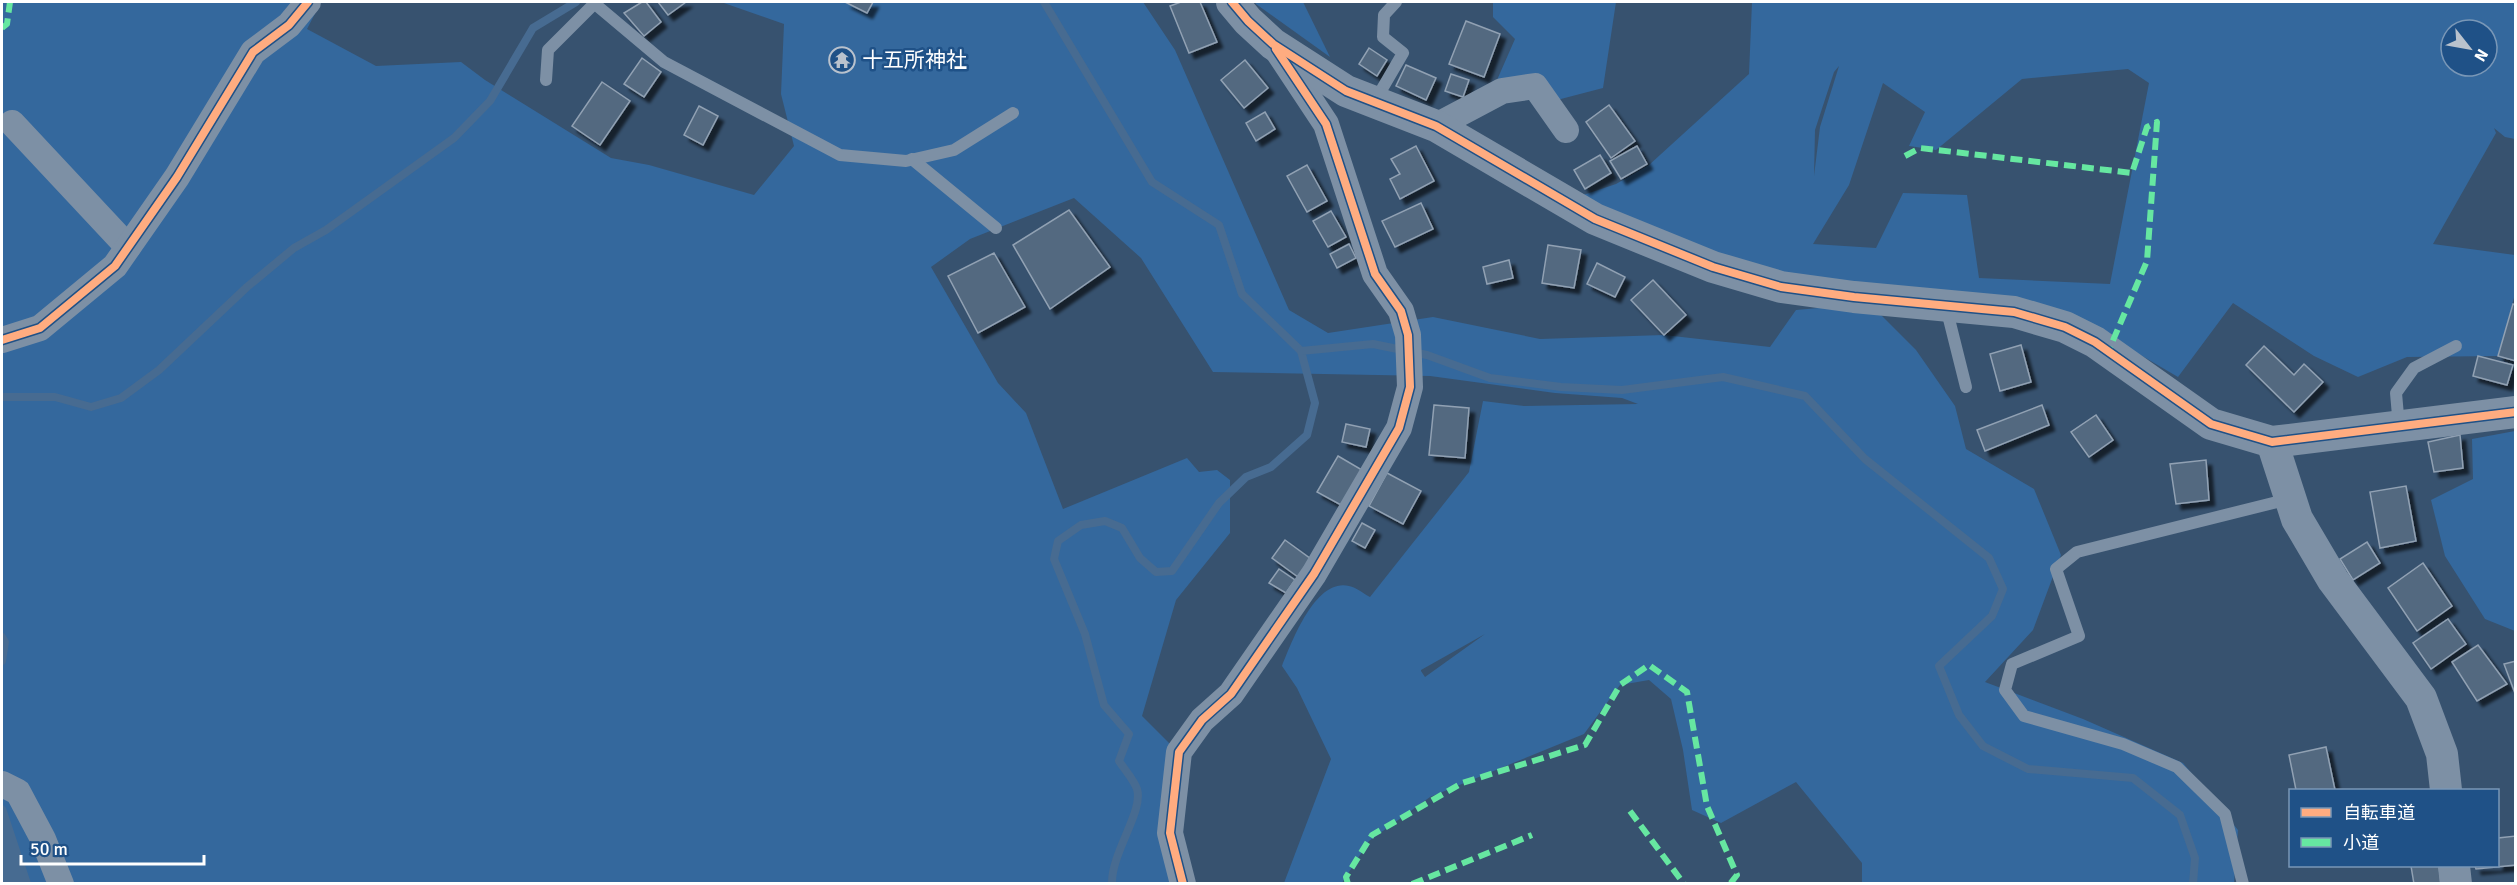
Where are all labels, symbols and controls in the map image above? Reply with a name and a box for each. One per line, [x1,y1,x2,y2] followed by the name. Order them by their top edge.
[2439,18,2499,78] north arrow
[827,45,857,75] temple icon: 十五所神社
[2470,45,2492,65] text: N
[862,47,967,73] place label: 十五所神社
[2289,789,2499,867] legend
[2343,802,2415,824] text: 自転車道
[21,828,204,866] scale bar
[2343,832,2379,854] text: 小道
[30,838,68,860] text: 50 m

